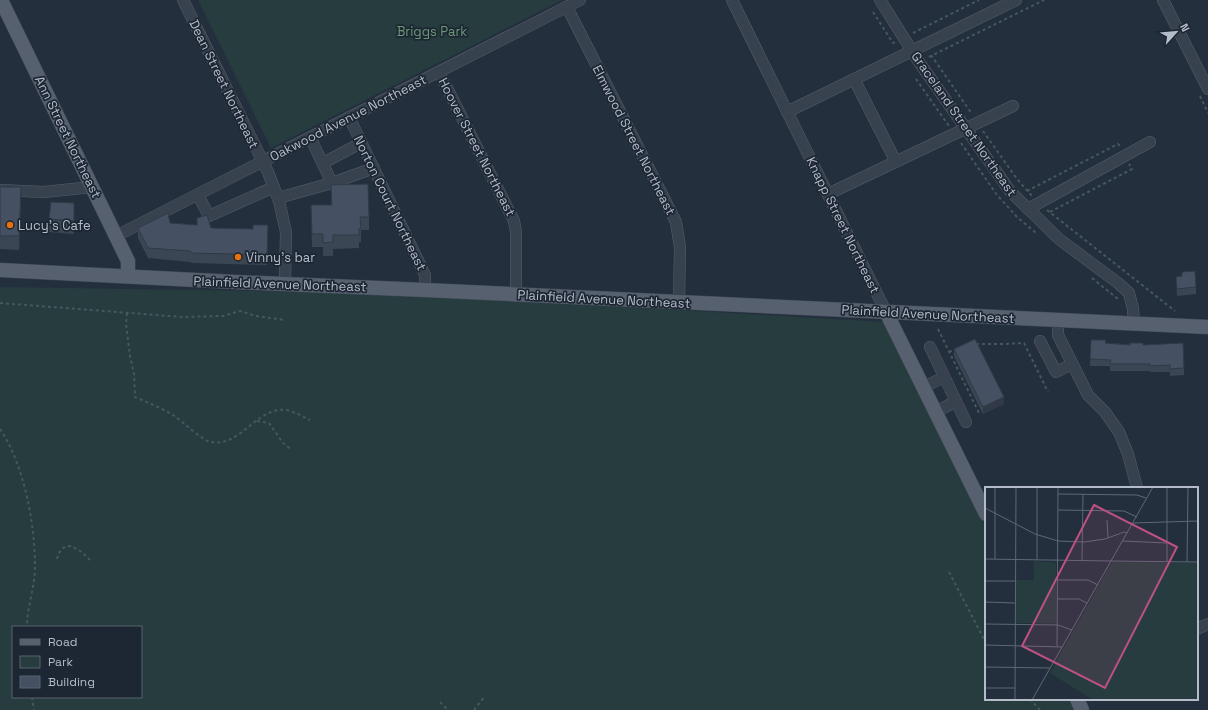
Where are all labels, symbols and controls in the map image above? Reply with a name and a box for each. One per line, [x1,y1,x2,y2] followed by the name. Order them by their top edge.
[1156,12,1196,52] north arrow
[185,17,263,151] street label: Dean Street Northeast
[1177,21,1193,34] text: N
[397,23,467,40] park label: Briggs Park
[907,48,1021,200] street label: Graceland Street Northeast
[589,62,679,218] street label: Elmwood Street Northeast
[267,71,429,165] street label: Oakwood Avenue Northeast
[31,73,105,201] street label: Ann Street Northeast
[435,75,519,219] street label: Hoover Street Northeast
[350,133,430,273] street label: Norton Court Northeast
[803,154,883,296] street label: Knapp Street Northeast
[18,217,91,234] place label: Lucy's Cafe
[5,220,15,230] marker: Lucy's Cafe
[246,249,315,266] place label: Vinny's bar
[233,252,243,262] marker: Vinny's bar
[193,272,367,296] street label: Plainfield Avenue Northeast
[517,286,691,312] street label: Plainfield Avenue Northeast
[841,301,1015,327] street label: Plainfield Avenue Northeast
[985,487,1198,700] inset map
[12,626,142,698] legend
[48,634,77,650] text: Road
[48,654,73,670] text: Park
[48,674,95,690] text: Building

